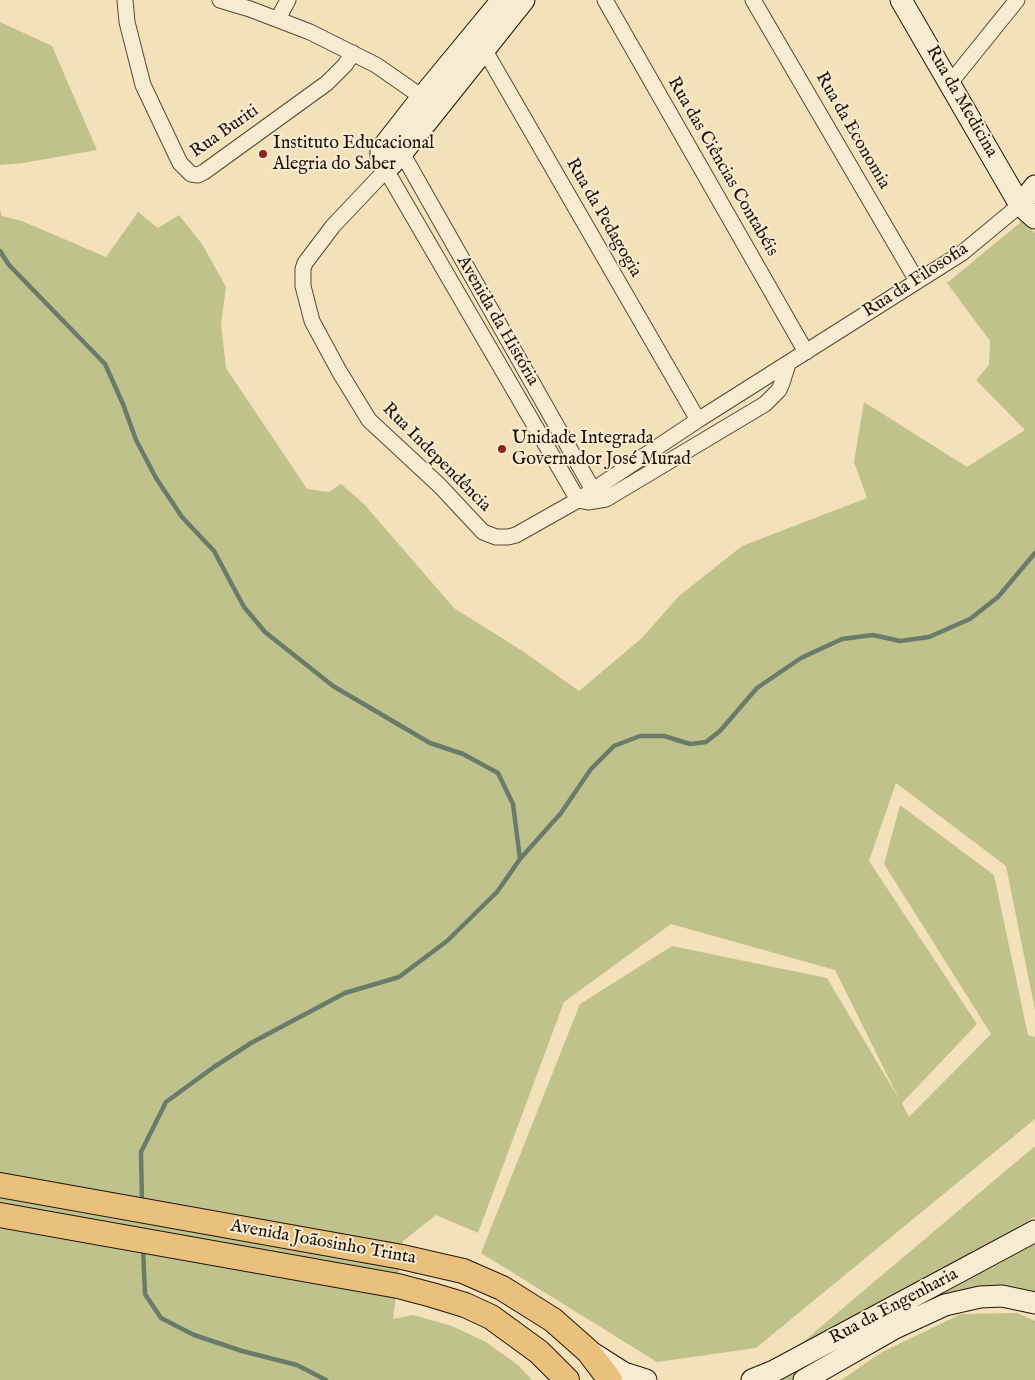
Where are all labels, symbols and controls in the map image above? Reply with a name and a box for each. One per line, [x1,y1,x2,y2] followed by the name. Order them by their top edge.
[920,42,1002,162] street label: Rua da Medicina
[810,69,894,193] street label: Rua da Economia
[662,74,782,260] street label: Rua das Ciências Contabéis
[187,101,263,163] street label: Rua Buriti
[273,133,434,176] place label: Instituto Educacional Alegria do Saber
[257,148,269,160] marker: Instituto Educacional Alegria do Saber
[560,155,646,281] street label: Rua da Pedagogia
[859,239,973,323] street label: Rua da Filosofia
[451,252,543,390] street label: Avenida da História
[377,399,495,517] street label: Rua Independência
[512,428,691,470] place label: Unidade Integrada Governador José Murad
[496,443,508,455] marker: Unidade Integrada Governador José Murad
[228,1216,418,1270] street label: Avenida Joãosinho Trinta
[826,1264,962,1350] street label: Rua da Engenharia

